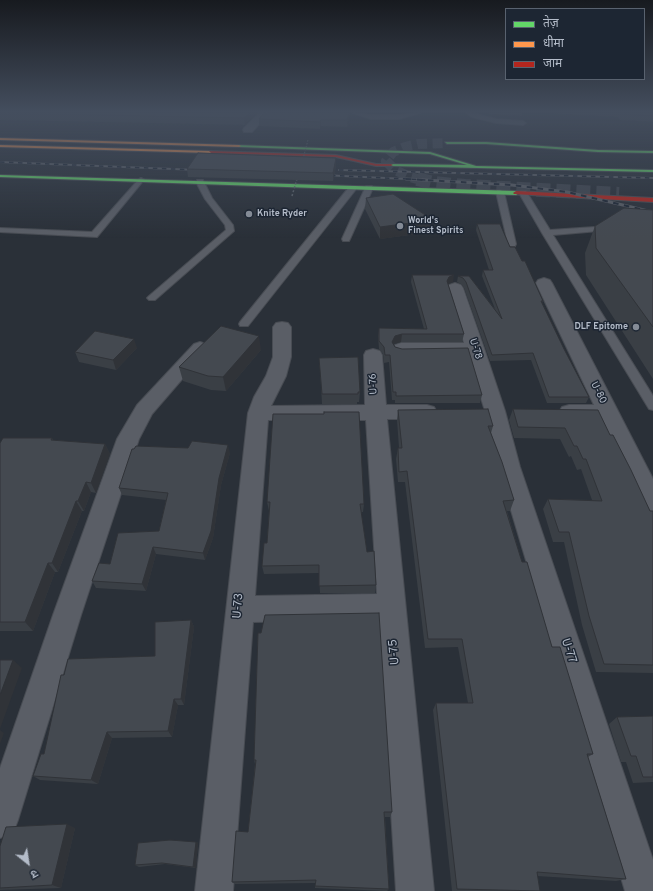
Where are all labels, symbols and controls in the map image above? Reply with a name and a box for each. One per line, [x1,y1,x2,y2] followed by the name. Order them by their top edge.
[505,8,645,80] legend
[543,16,559,32] text: तेज़
[543,36,564,52] text: धीमा
[543,56,562,72] text: जाम
[244,209,254,219] marker: Knite Ryder
[257,209,307,219] place label: Knite Ryder
[408,216,464,237] place label: World's Finest Spirits
[395,221,405,231] marker: World's Finest Spirits
[574,322,628,332] place label: DLF Epitome
[631,322,641,332] marker: DLF Epitome
[466,337,484,361] street label: U-78
[367,373,381,395] street label: U-76
[587,380,609,406] street label: U-80
[231,593,247,619] street label: U-73
[557,637,579,665] street label: U-77
[387,638,403,666] street label: U-75
[8,843,48,883] north arrow
[28,866,40,881] text: उ

